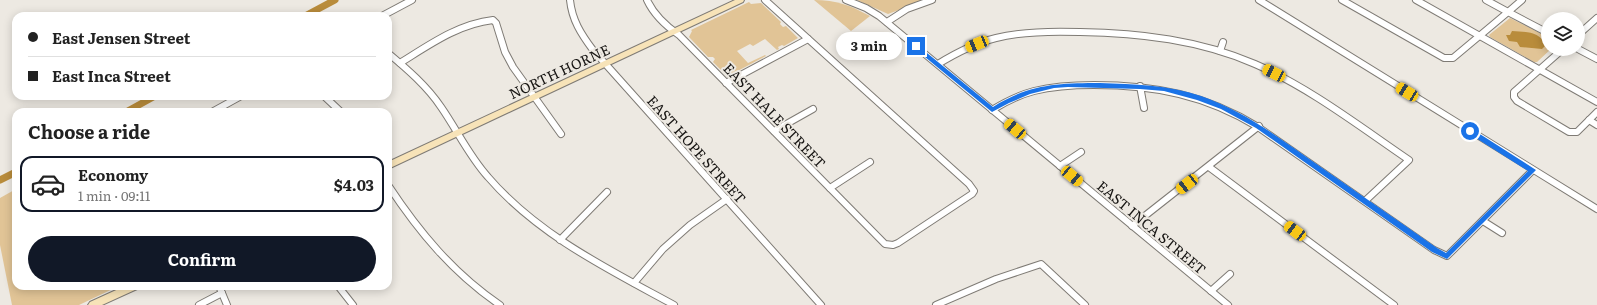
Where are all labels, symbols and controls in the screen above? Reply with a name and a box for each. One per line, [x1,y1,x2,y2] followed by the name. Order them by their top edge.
[1541,12,1585,56] map controls
[1541,12,1585,56] button: layers
[52,26,190,49] text: East Jensen Street
[836,32,902,60] callout: 3 min
[964,34,990,54] car
[851,36,887,55] text: 3 min
[907,37,925,55] route end
[505,39,613,103] street label: NORTH HORNE
[719,58,831,172] street label: EAST HALE STREET
[1261,62,1287,84] car
[52,64,171,87] text: East Inca Street
[1394,81,1420,103] car
[643,91,751,207] street label: EAST HOPE STREET
[1002,117,1028,141] car
[28,118,150,145] text: Choose a ride
[1461,122,1479,140] route start
[78,163,148,186] text: Economy
[1059,164,1085,188] car
[30,166,66,202] icon: car
[1174,172,1200,196] car
[334,173,374,196] text: $4.03
[1093,175,1211,279] street label: EAST INCA STREET
[78,186,150,205] text: 1 min · 09:11
[1282,219,1308,243] car
[28,236,376,282] button: Confirm

